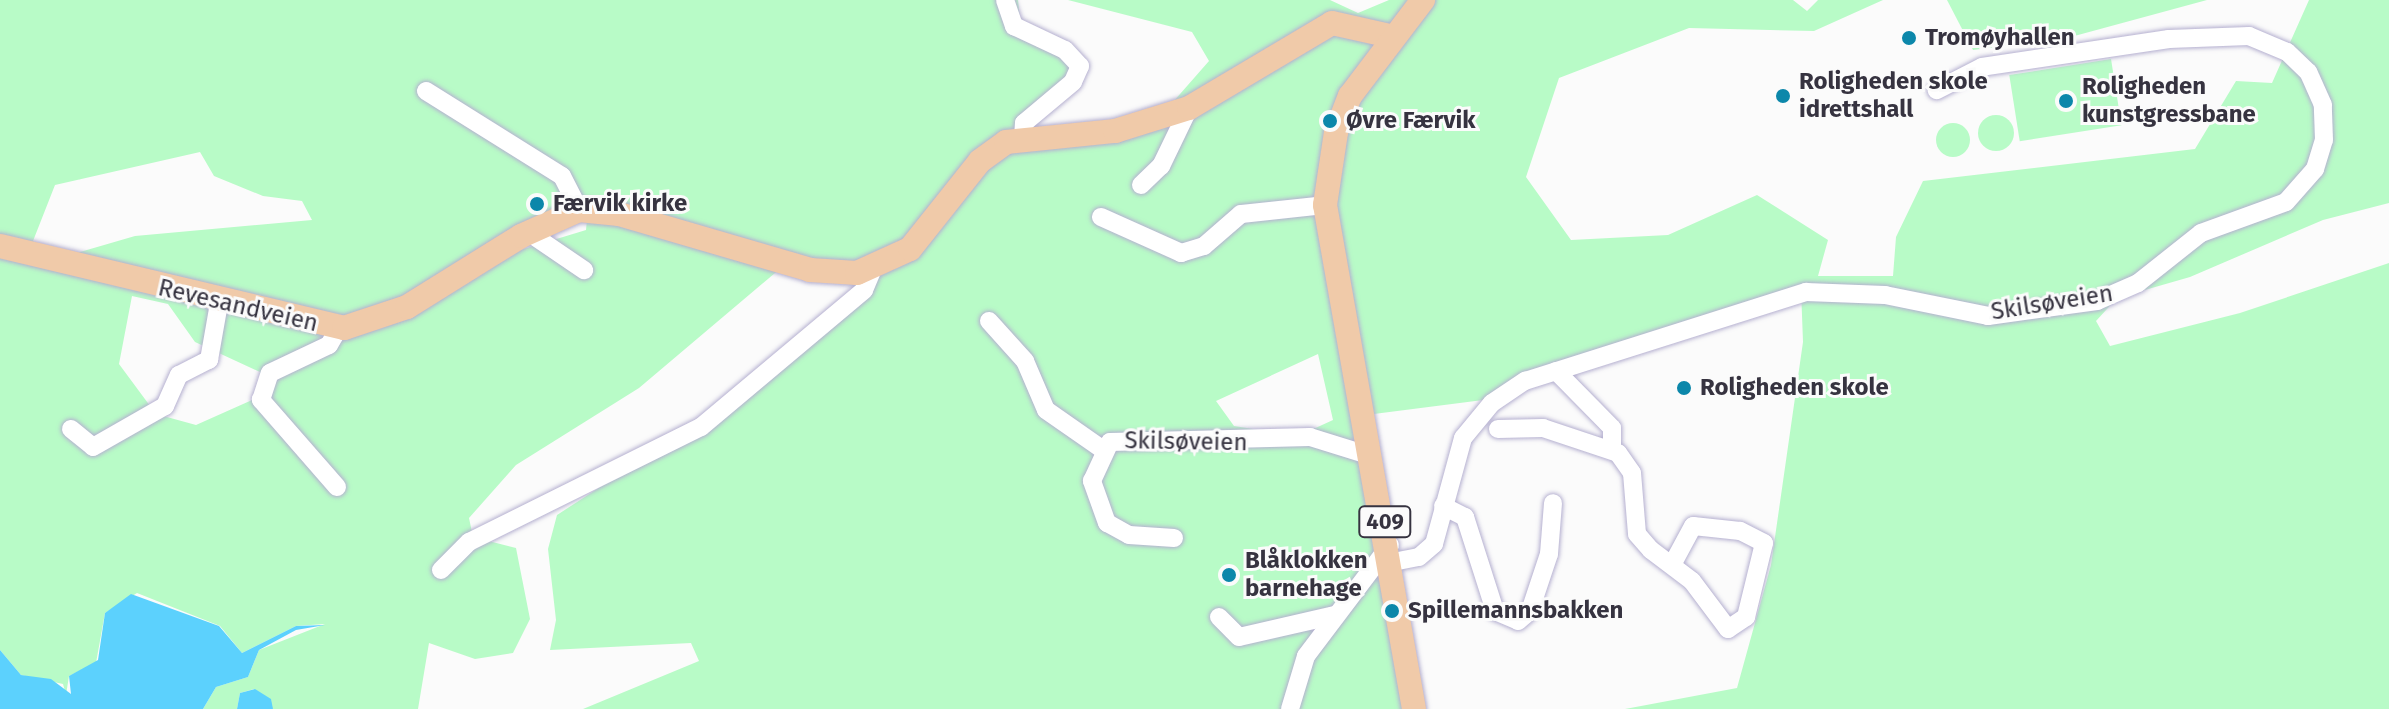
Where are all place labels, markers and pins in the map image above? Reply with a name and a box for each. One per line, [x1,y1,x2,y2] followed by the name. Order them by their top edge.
[1925,24,2075,52] place label: Tromøyhallen
[1900,29,1918,47] marker: Tromøyhallen
[1799,68,1988,124] place label: Roligheden skole idrettshall
[2082,73,2256,129] place label: Roligheden kunstgressbane
[1774,87,1792,105] marker: Roligheden skole idrettshall
[2057,92,2075,110] marker: Roligheden kunstgressbane
[1346,107,1475,135] place label: Øvre Færvik
[1321,112,1339,130] marker: Øvre Færvik
[553,190,687,218] place label: Færvik kirke
[528,195,546,213] marker: Færvik kirke
[1700,374,1889,402] place label: Roligheden skole
[1675,379,1693,397] marker: Roligheden skole
[1245,547,1368,603] place label: Blåklokken barnehage
[1220,566,1238,584] marker: Blåklokken barnehage
[1408,597,1623,625] place label: Spillemannsbakken
[1383,602,1401,620] marker: Spillemannsbakken

